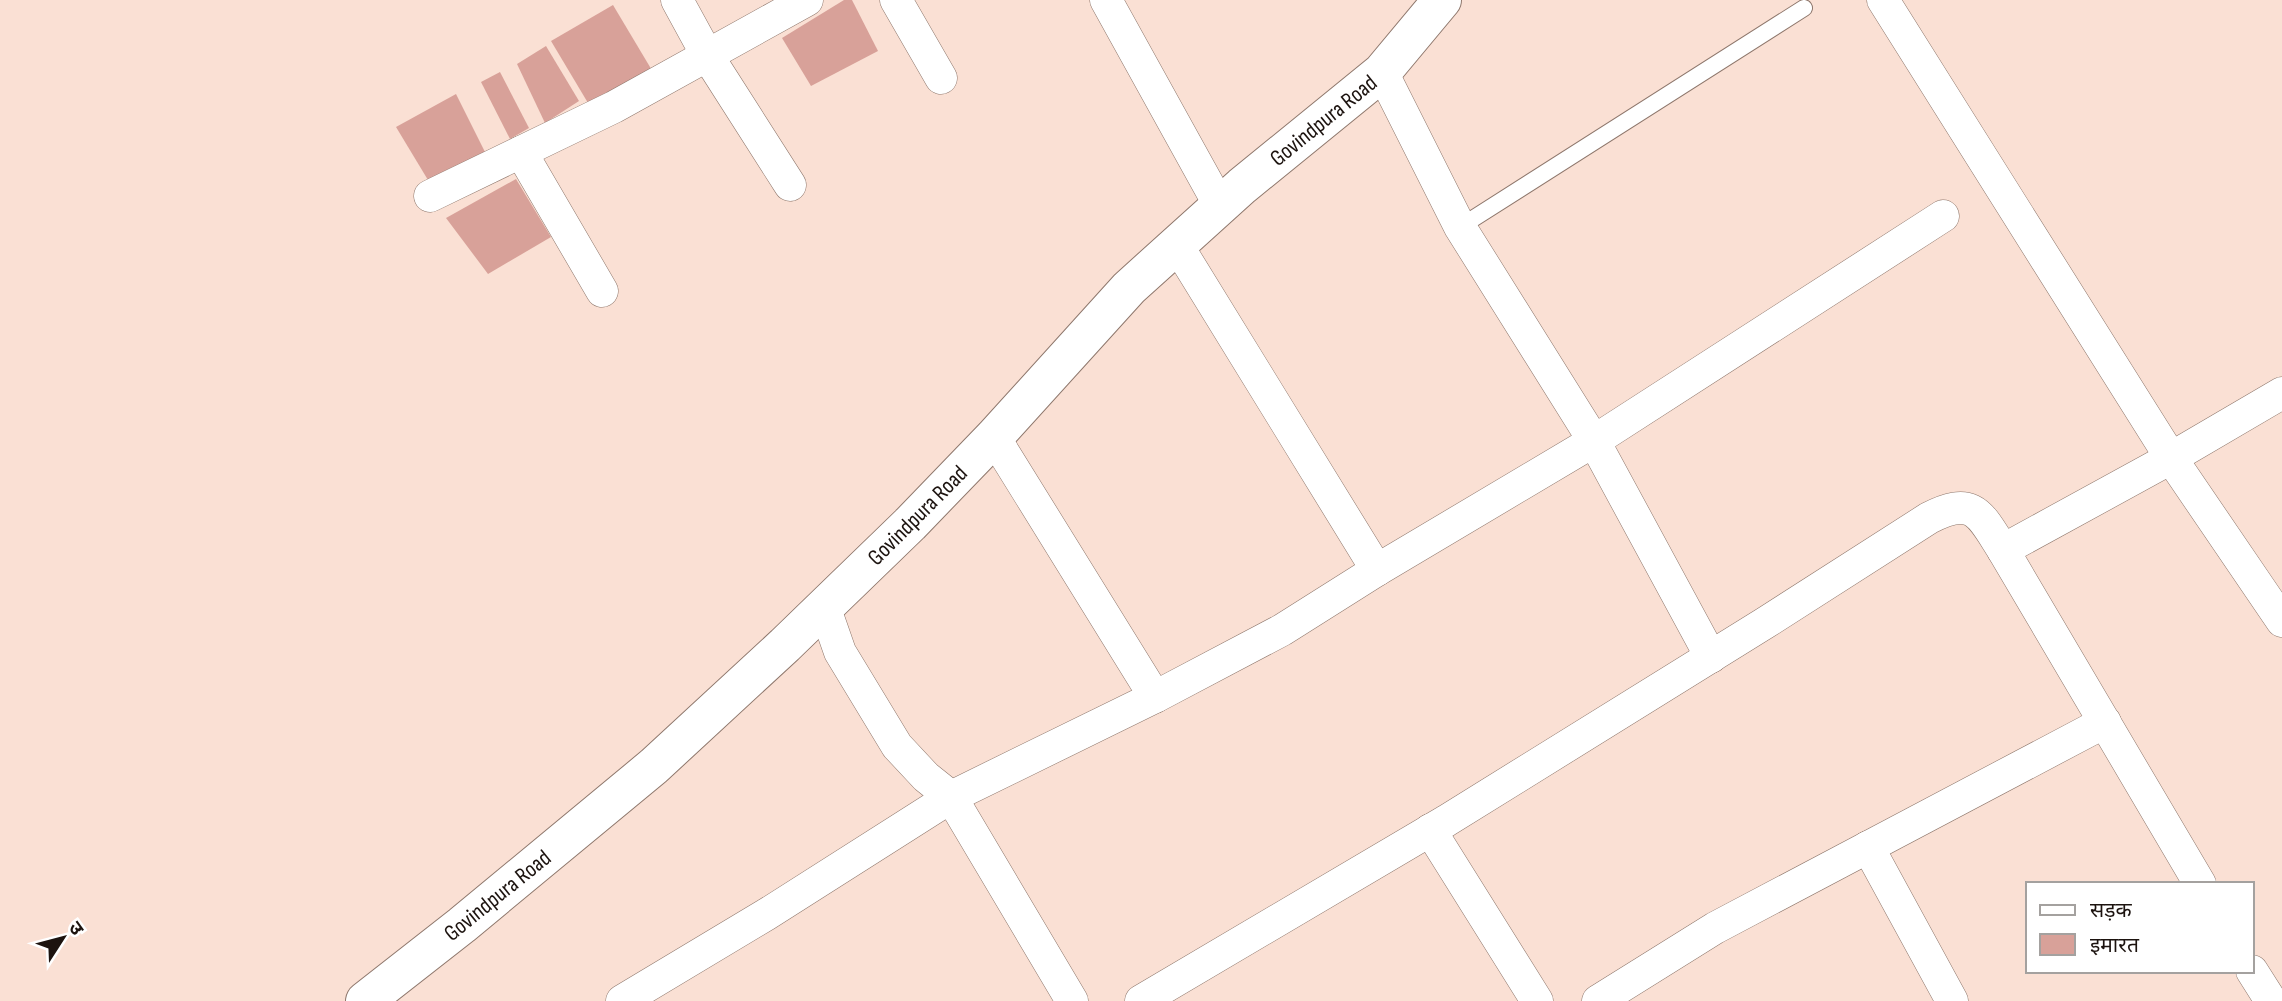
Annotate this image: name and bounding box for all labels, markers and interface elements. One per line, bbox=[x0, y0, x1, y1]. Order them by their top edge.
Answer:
street label: Govindpura Road bbox=[1264, 69, 1383, 172]
street label: Govindpura Road bbox=[862, 460, 973, 571]
street label: Govindpura Road bbox=[438, 844, 557, 947]
legend bbox=[2026, 882, 2254, 973]
text: सड़क bbox=[2090, 898, 2132, 923]
north arrow bbox=[28, 903, 98, 973]
text: उ bbox=[63, 918, 89, 941]
text: इमारत bbox=[2090, 933, 2140, 958]

